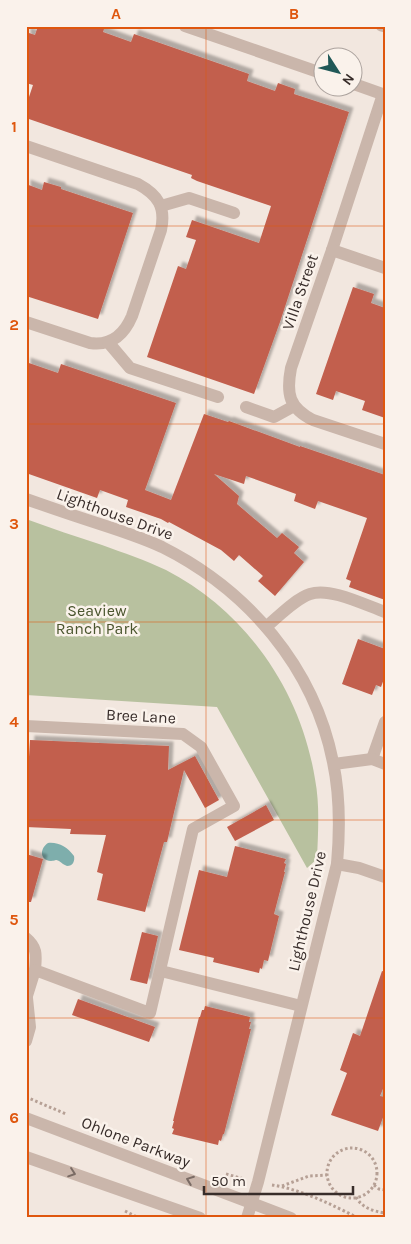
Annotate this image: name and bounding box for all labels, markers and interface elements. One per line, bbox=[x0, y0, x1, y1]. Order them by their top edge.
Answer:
text: A bbox=[111, 4, 121, 23]
text: B bbox=[289, 4, 299, 23]
north arrow bbox=[314, 48, 364, 98]
text: N bbox=[338, 70, 358, 88]
text: 1 bbox=[11, 117, 17, 136]
street label: Villa Street bbox=[278, 251, 322, 333]
text: 2 bbox=[9, 315, 19, 334]
street label: Lighthouse Drive bbox=[54, 484, 176, 544]
text: 3 bbox=[9, 514, 19, 533]
park label: Seaview Ranch Park bbox=[56, 601, 138, 638]
street label: Bree Lane bbox=[105, 705, 177, 727]
text: 4 bbox=[9, 712, 19, 731]
street label: Lighthouse Drive bbox=[284, 849, 330, 973]
text: 5 bbox=[9, 910, 19, 929]
text: 6 bbox=[9, 1108, 19, 1127]
street label: Ohlone Parkway bbox=[79, 1112, 194, 1172]
scale bar bbox=[204, 1164, 352, 1196]
one-way arrow bbox=[68, 1167, 76, 1177]
text: 50 m bbox=[211, 1172, 246, 1190]
one-way arrow bbox=[186, 1176, 194, 1186]

